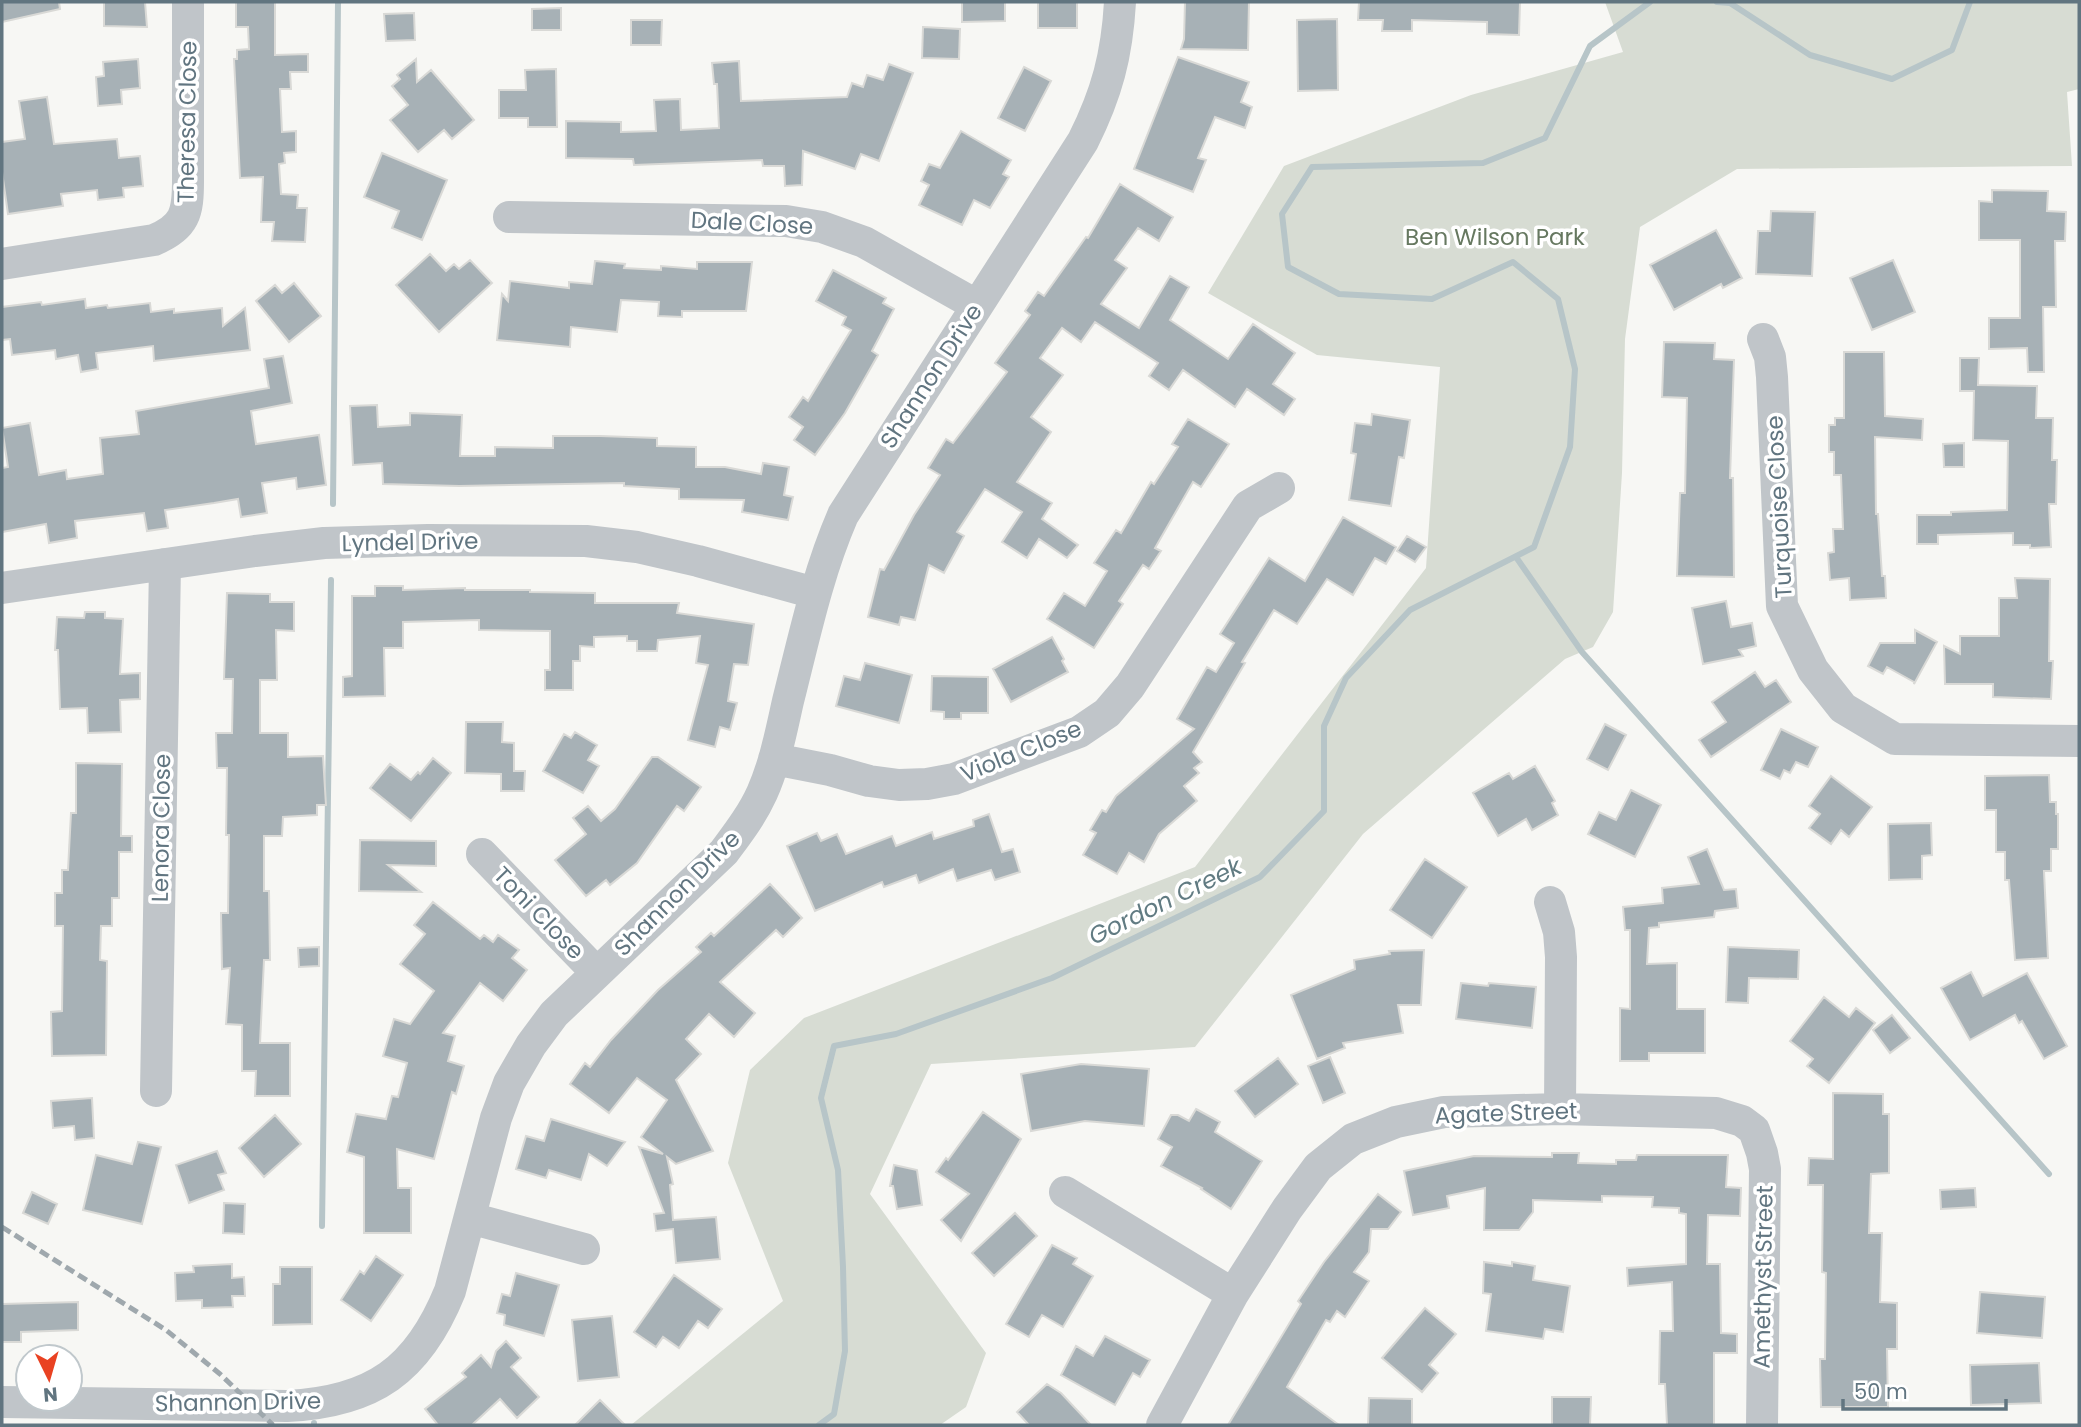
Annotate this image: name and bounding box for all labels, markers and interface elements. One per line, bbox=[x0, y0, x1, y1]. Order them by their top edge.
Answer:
street label: Theresa Close bbox=[170, 41, 204, 203]
street label: Dale Close bbox=[690, 204, 814, 242]
park label: Ben Wilson Park bbox=[1405, 221, 1585, 253]
street label: Shannon Drive bbox=[872, 297, 990, 455]
street label: Turquoise Close bbox=[1758, 415, 1800, 599]
street label: Lyndel Drive bbox=[341, 525, 479, 559]
street label: Viola Close bbox=[956, 712, 1086, 790]
street label: Lenora Close bbox=[144, 754, 178, 902]
street label: Shannon Drive bbox=[607, 823, 747, 963]
water label: Gordon Creek bbox=[1083, 849, 1249, 952]
street label: Toni Close bbox=[486, 859, 592, 967]
street label: Agate Street bbox=[1434, 1095, 1578, 1131]
street label: Amethyst Street bbox=[1745, 1185, 1781, 1369]
north arrow bbox=[14, 1343, 84, 1413]
scale bar bbox=[1843, 1368, 2006, 1412]
text: 50 m bbox=[1854, 1377, 1908, 1406]
text: N bbox=[42, 1380, 59, 1409]
street label: Shannon Drive bbox=[155, 1385, 321, 1419]

